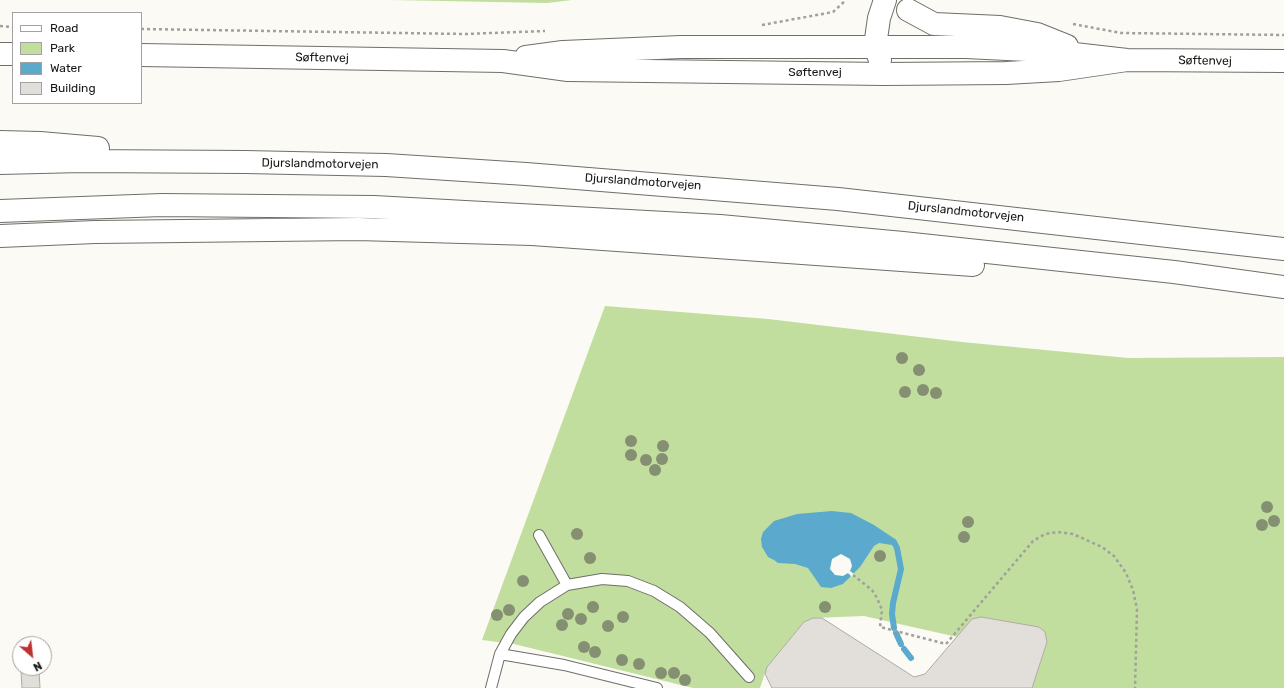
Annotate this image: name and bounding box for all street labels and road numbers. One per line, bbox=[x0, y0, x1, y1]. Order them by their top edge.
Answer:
street label: Søftenvej bbox=[295, 50, 349, 66]
street label: Søftenvej bbox=[1178, 53, 1232, 69]
street label: Søftenvej bbox=[788, 66, 842, 80]
street label: Djurslandmotorvejen bbox=[261, 156, 379, 172]
street label: Djurslandmotorvejen bbox=[584, 171, 702, 193]
street label: Djurslandmotorvejen bbox=[907, 199, 1025, 225]

